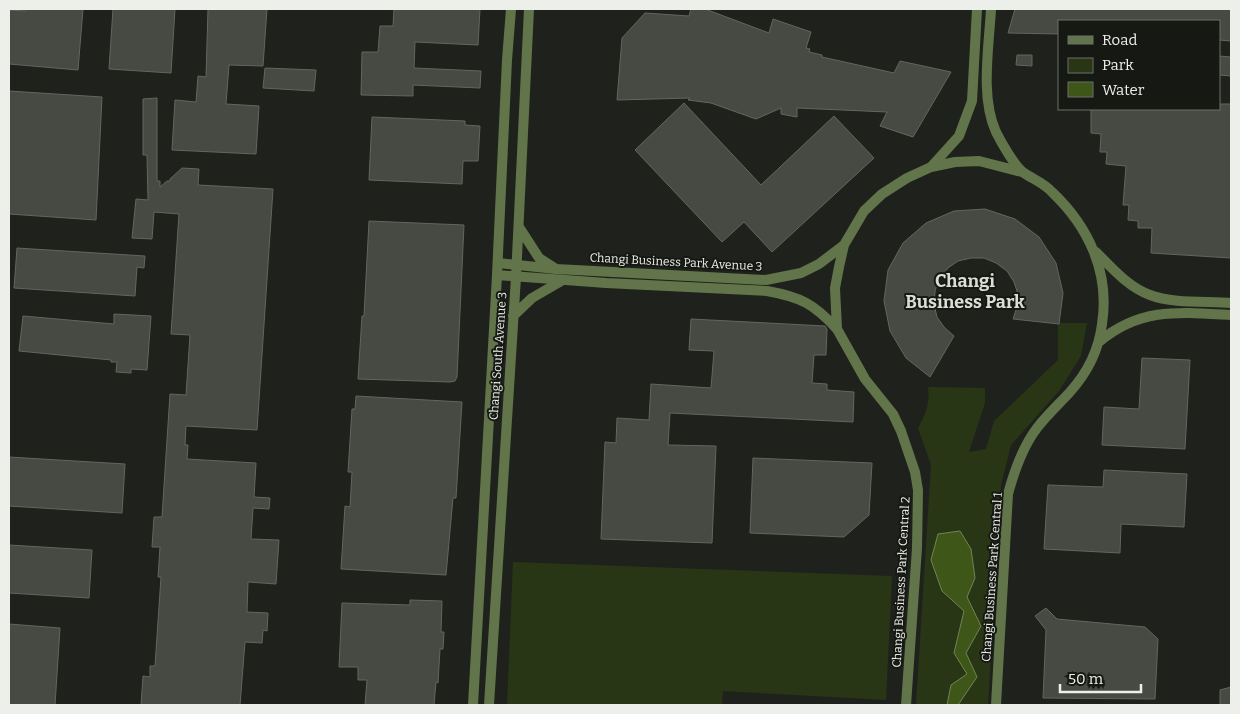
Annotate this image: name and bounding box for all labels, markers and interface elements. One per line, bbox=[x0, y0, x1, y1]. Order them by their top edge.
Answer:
legend bbox=[1058, 20, 1220, 110]
text: Road bbox=[1102, 31, 1137, 49]
text: Park bbox=[1102, 56, 1134, 74]
text: Water bbox=[1102, 81, 1145, 99]
street label: Changi Business Park Avenue 3 bbox=[589, 250, 763, 274]
district label: Changi Business Park bbox=[905, 270, 1025, 313]
street label: Changi South Avenue 3 bbox=[487, 291, 509, 421]
street label: Changi Business Park Central 1 bbox=[979, 492, 1005, 662]
street label: Changi Business Park Central 2 bbox=[890, 496, 912, 668]
scale bar bbox=[1060, 662, 1141, 694]
text: 50 m bbox=[1068, 670, 1104, 688]

